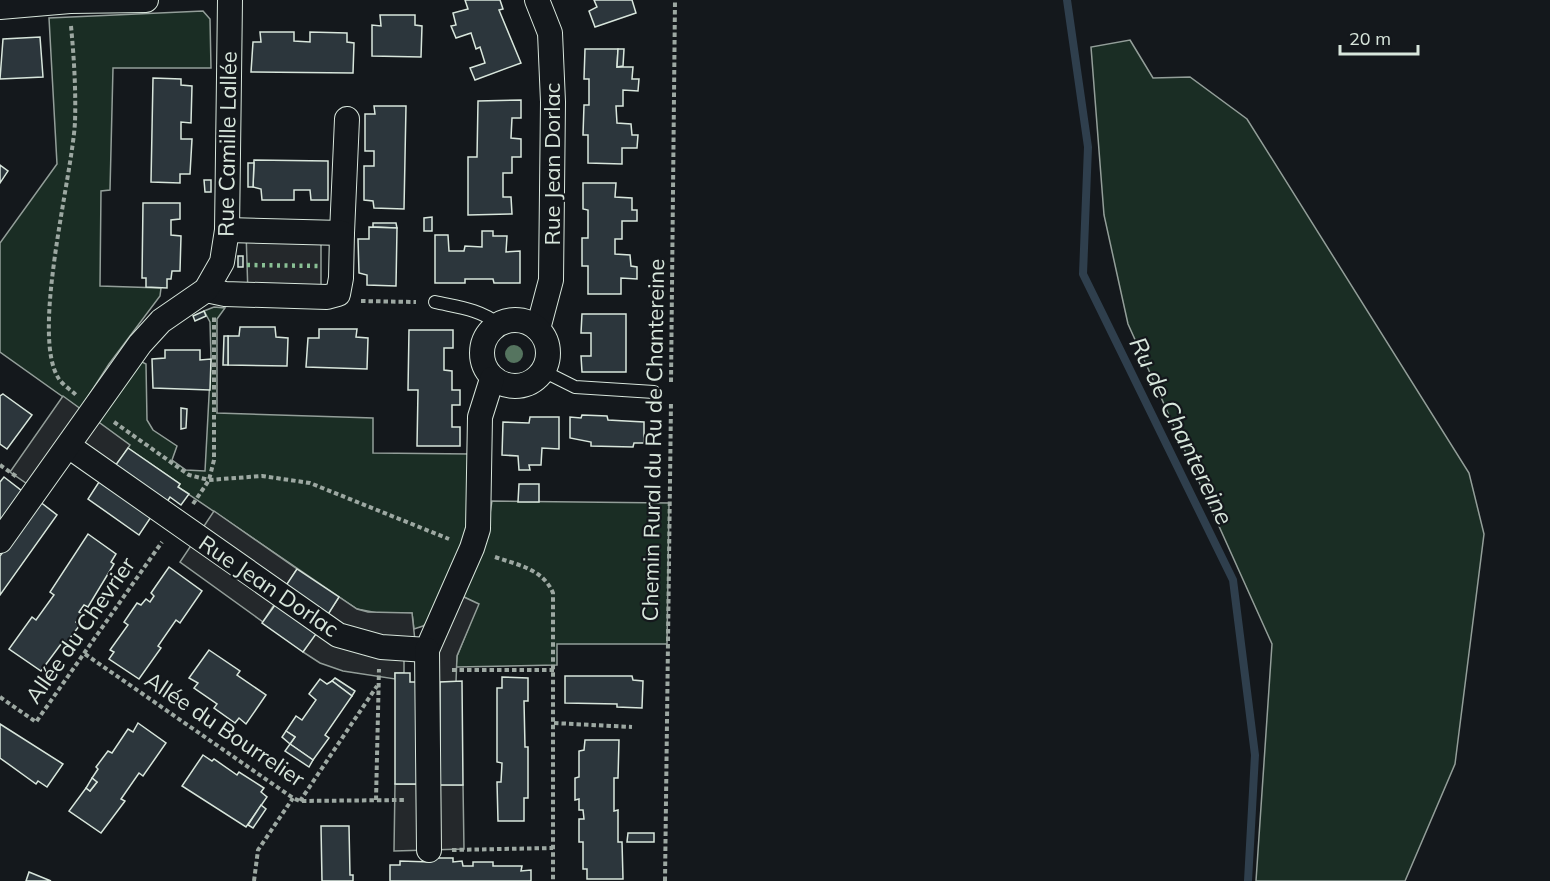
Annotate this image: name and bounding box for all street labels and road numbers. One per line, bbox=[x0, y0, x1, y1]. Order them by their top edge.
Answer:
street label: Rue Camille Lallée bbox=[211, 51, 243, 237]
street label: Rue Jean Dorlac bbox=[538, 82, 566, 245]
street label: Chemin Rural du Ru de Chantereine bbox=[636, 258, 670, 622]
street label: Rue Jean Dorlac bbox=[194, 529, 344, 643]
street label: Allée du Chevrier bbox=[19, 551, 141, 709]
street label: Allée du Bourrelier bbox=[140, 665, 310, 793]

